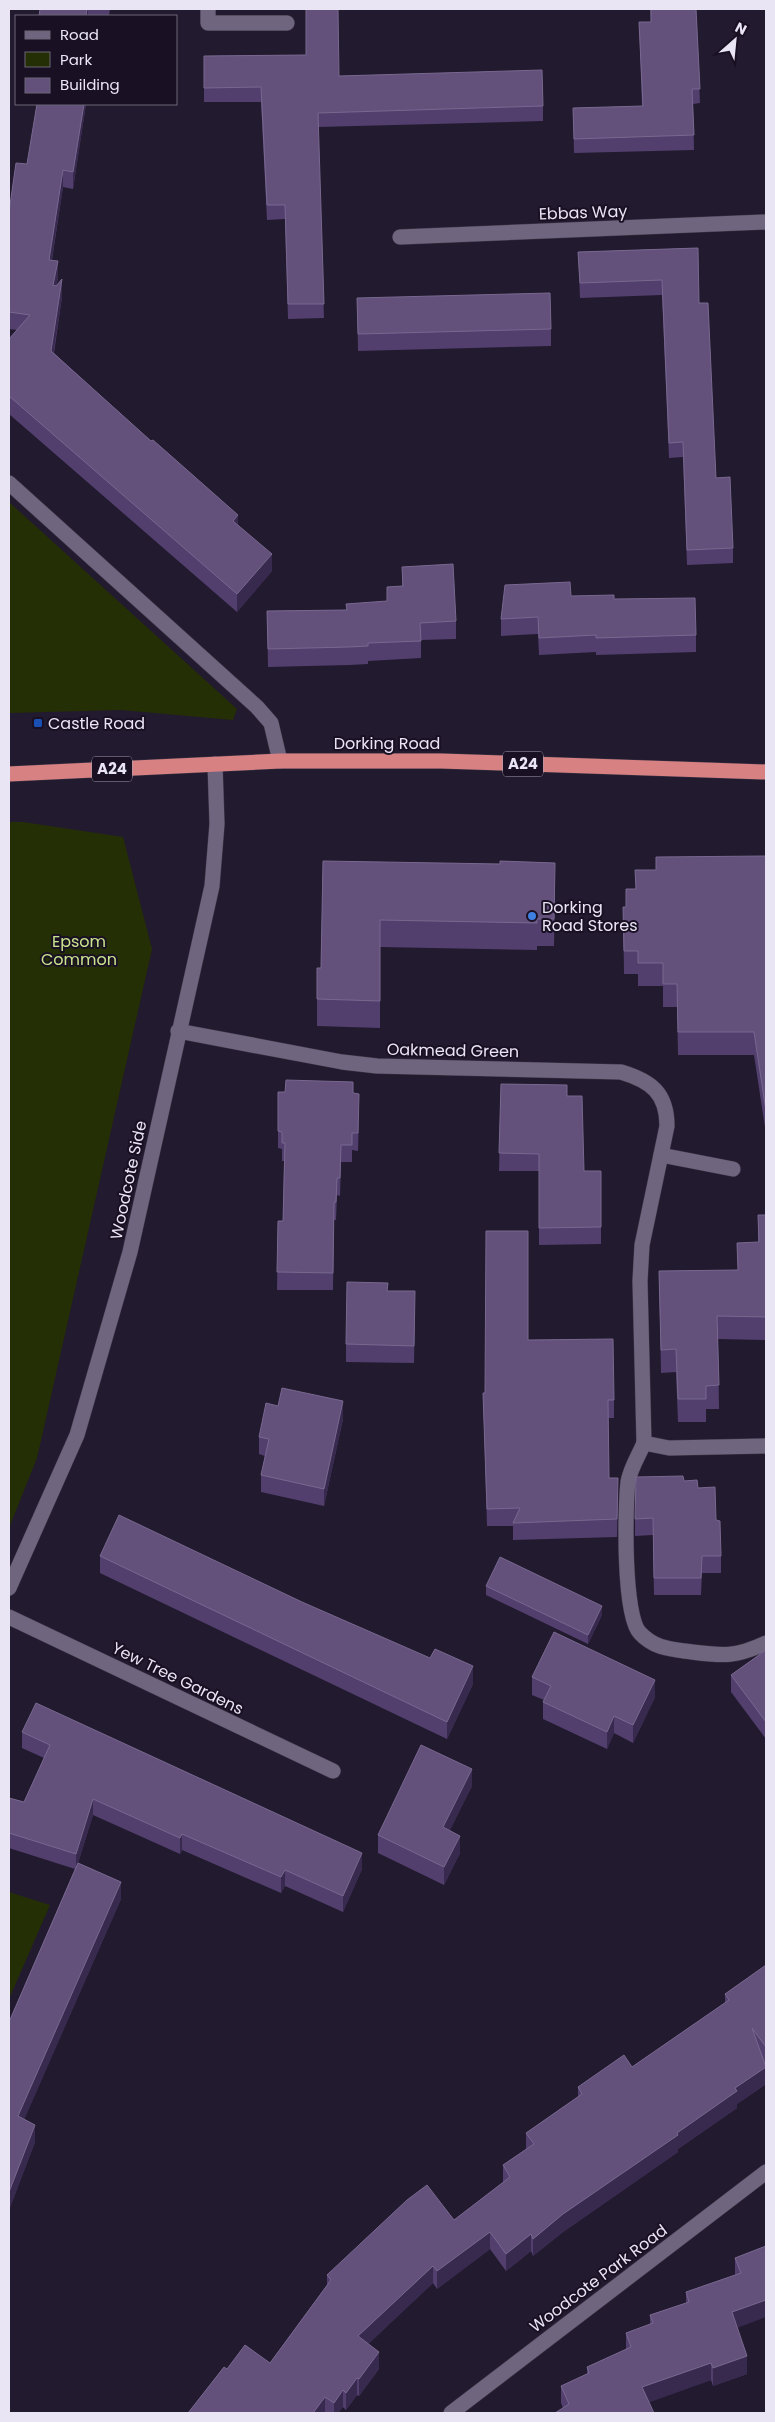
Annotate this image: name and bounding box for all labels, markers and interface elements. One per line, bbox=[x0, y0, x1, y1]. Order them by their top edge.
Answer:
legend bbox=[15, 15, 178, 105]
north arrow bbox=[710, 15, 760, 65]
text: N bbox=[732, 17, 750, 40]
text: Road bbox=[60, 24, 99, 45]
text: Park bbox=[60, 49, 92, 70]
text: Building bbox=[60, 74, 120, 95]
street label: Ebbas Way bbox=[538, 199, 628, 226]
place label: Castle Road bbox=[48, 712, 145, 735]
marker: Castle Road bbox=[32, 717, 44, 729]
street label: Dorking Road bbox=[334, 732, 440, 755]
road number: A24 bbox=[503, 752, 543, 776]
road number: A24 bbox=[92, 756, 132, 782]
place label: Dorking Road Stores bbox=[542, 896, 638, 937]
marker: Dorking Road Stores bbox=[526, 910, 538, 922]
park label: Epsom Common bbox=[41, 930, 117, 971]
street label: Oakmead Green bbox=[387, 1038, 519, 1063]
street label: Woodcote Side bbox=[105, 1118, 152, 1242]
street label: Yew Tree Gardens bbox=[108, 1637, 248, 1720]
street label: Woodcote Park Road bbox=[525, 2219, 672, 2338]

